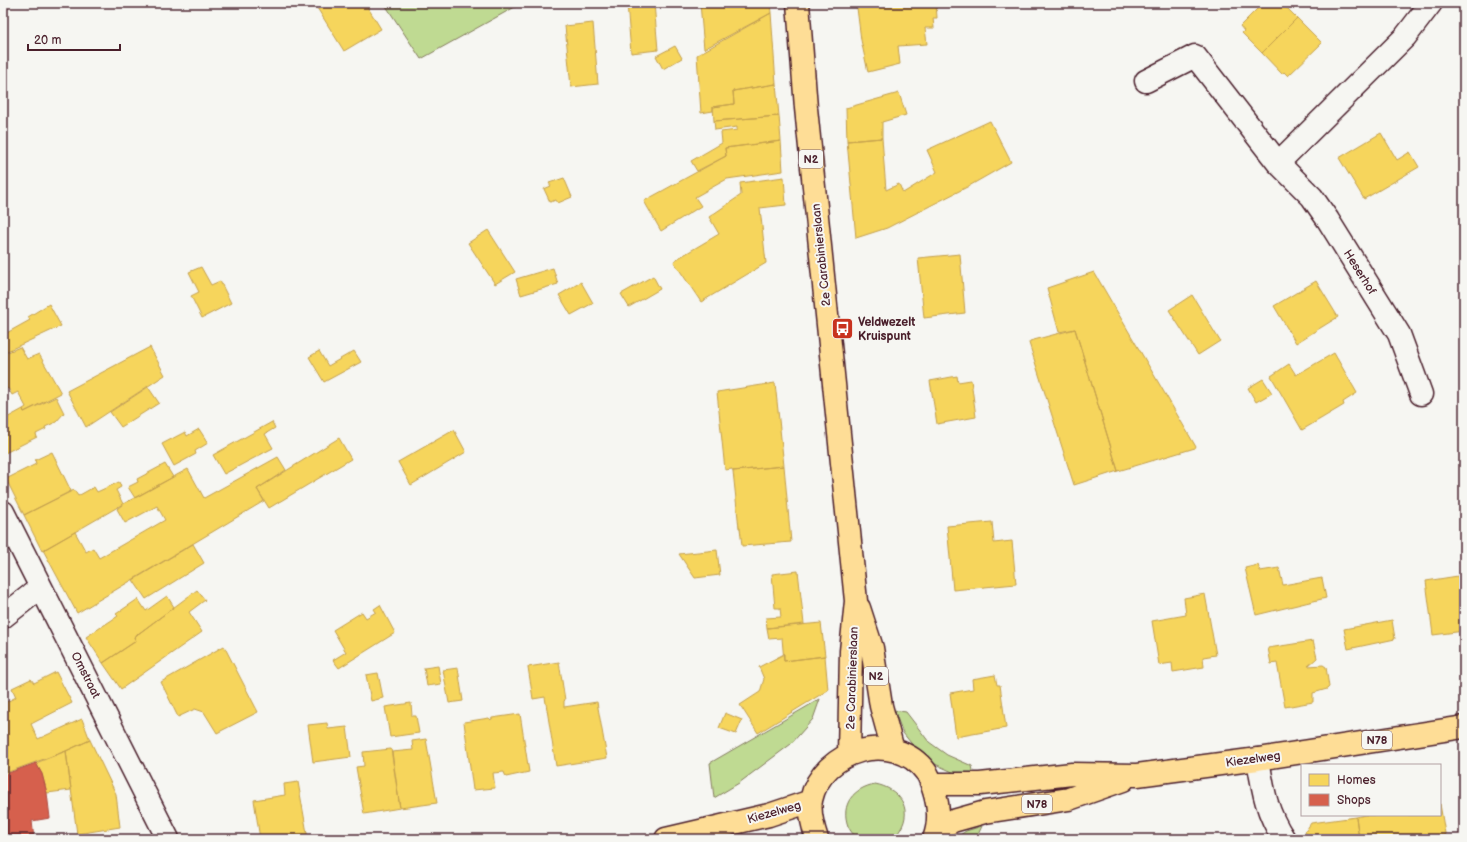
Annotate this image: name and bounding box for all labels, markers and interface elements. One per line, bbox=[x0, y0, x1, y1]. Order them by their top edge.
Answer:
scale bar bbox=[28, 26, 120, 52]
text: 20 m bbox=[34, 33, 61, 48]
road number: N2 bbox=[799, 150, 823, 168]
street label: 2e Carabinierslaan bbox=[809, 203, 834, 307]
street label: Heserhof bbox=[1340, 247, 1379, 298]
place label: Veldwezelt Kruispunt bbox=[858, 315, 915, 344]
bus stop icon: Veldwezelt Kruispunt bbox=[829, 316, 855, 342]
street label: 2e Carabinierslaan bbox=[843, 626, 862, 730]
street label: Omstraat bbox=[68, 650, 104, 701]
road number: N2 bbox=[864, 667, 888, 685]
road number: N78 bbox=[1362, 731, 1392, 749]
street label: Kiezelweg bbox=[1225, 748, 1281, 771]
legend bbox=[1301, 764, 1441, 816]
text: Homes bbox=[1337, 773, 1376, 788]
text: Shops bbox=[1337, 793, 1371, 808]
road number: N78 bbox=[1022, 795, 1052, 813]
street label: Kiezelweg bbox=[746, 798, 803, 827]

